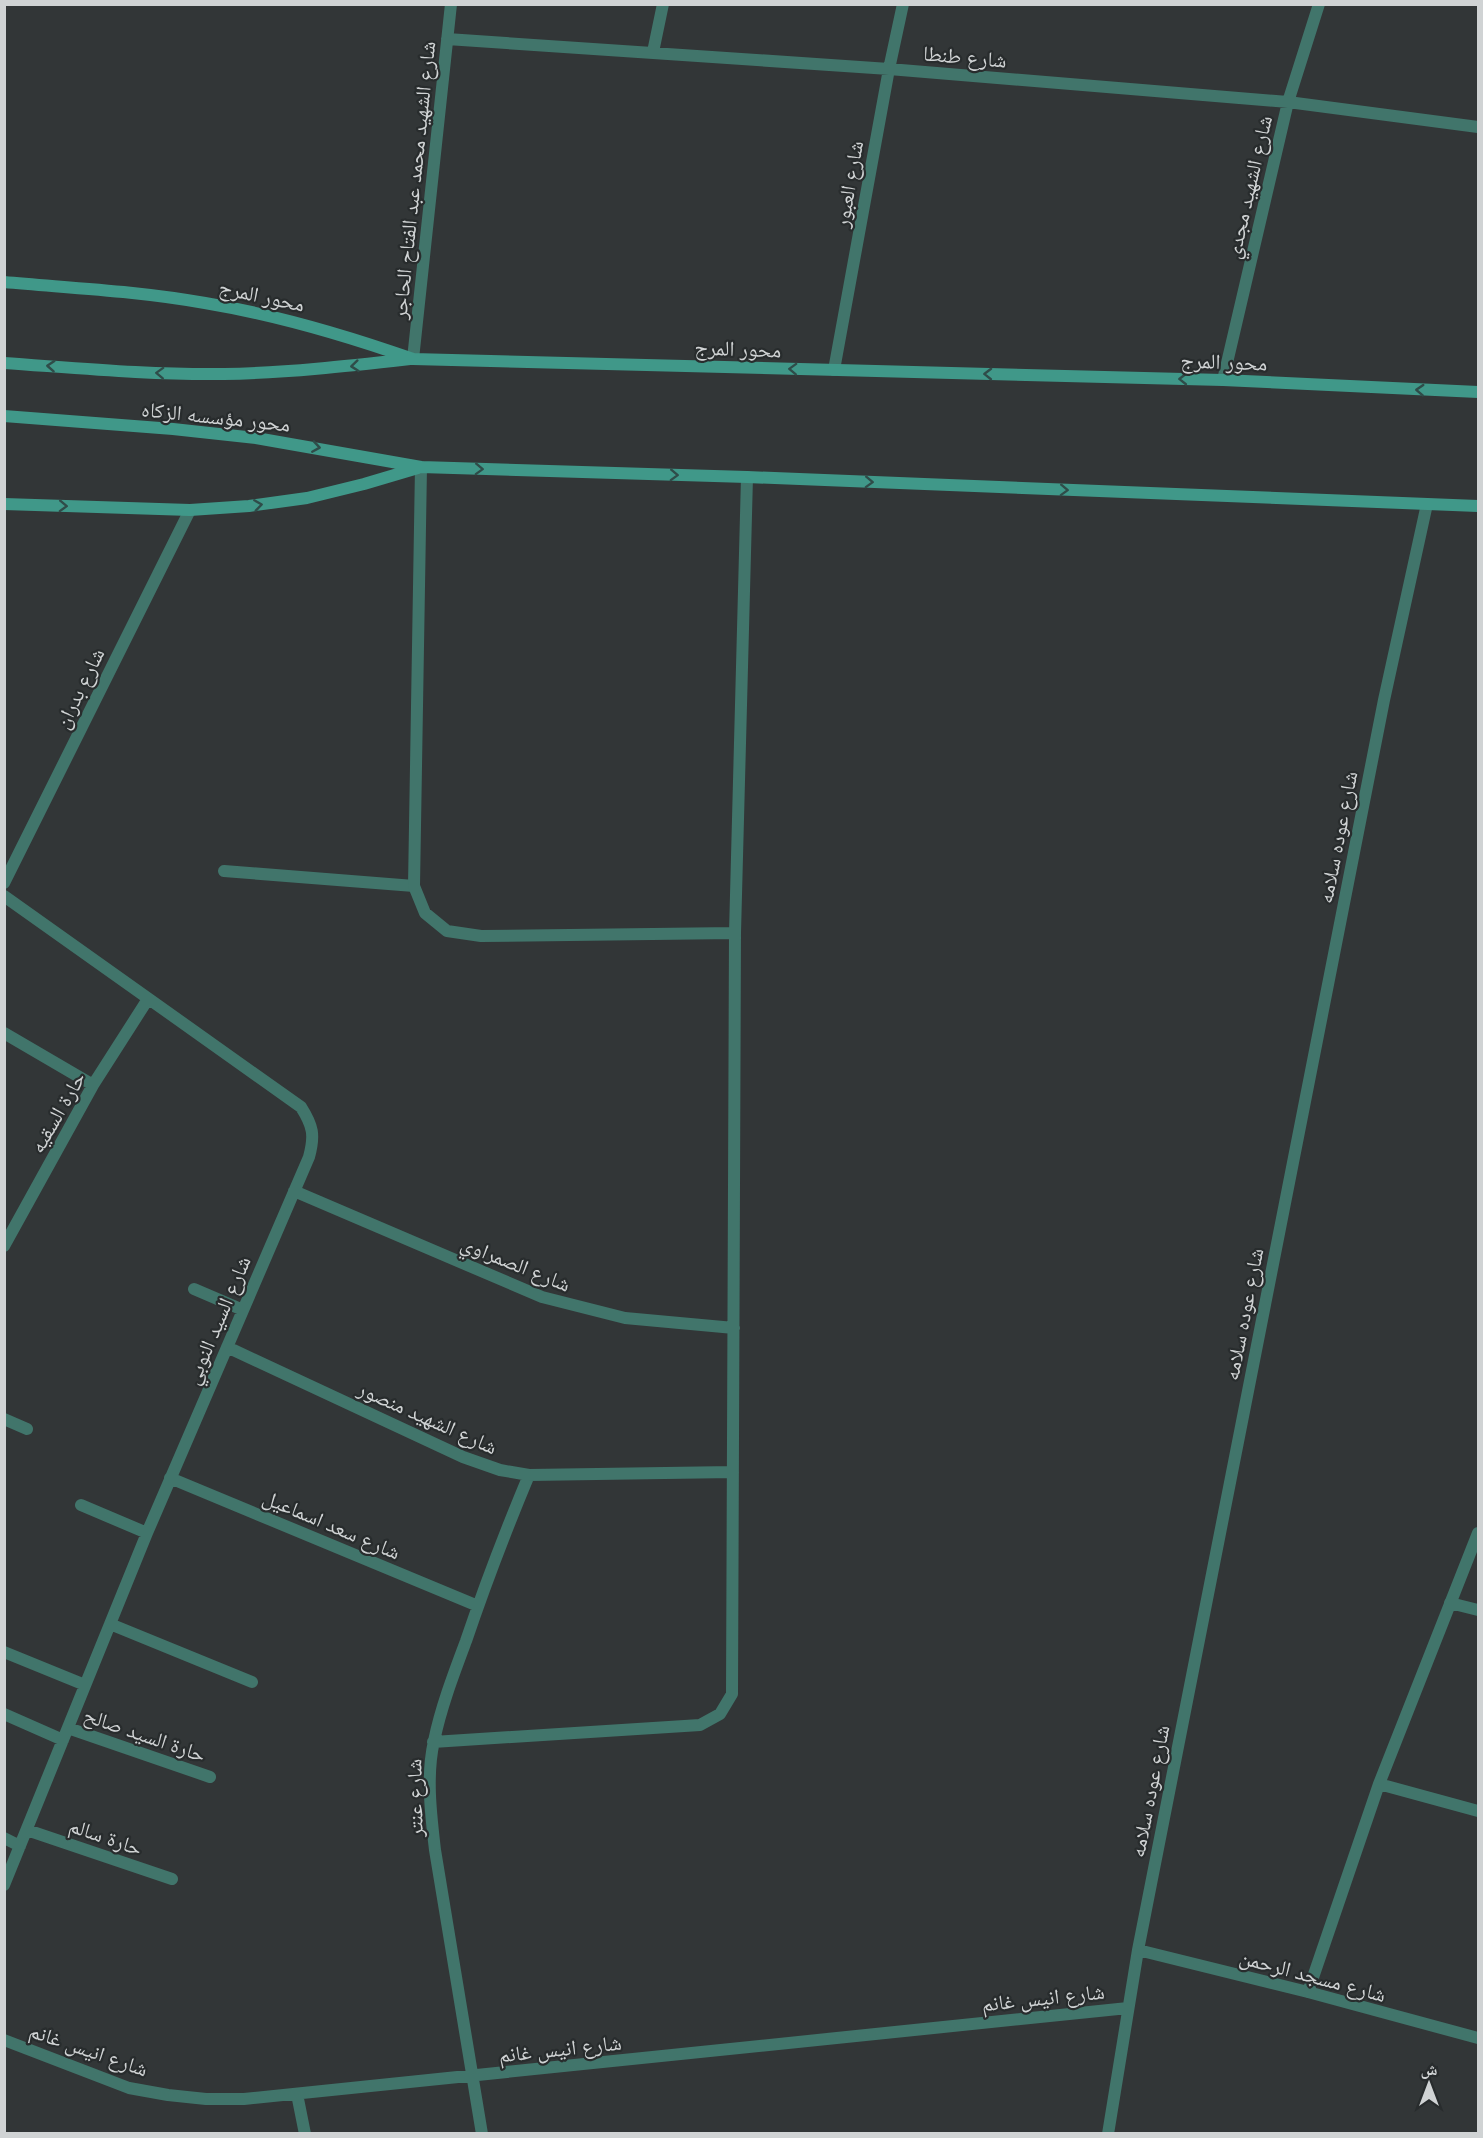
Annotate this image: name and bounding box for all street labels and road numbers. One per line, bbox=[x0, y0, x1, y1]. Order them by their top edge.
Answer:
street label: شارع طنطا bbox=[922, 38, 1008, 74]
street label: شارع الشهيد محمد عبد الفتاح الحاجر bbox=[384, 40, 442, 321]
street label: شارع الشهيد مجدي bbox=[1218, 113, 1281, 262]
street label: شارع العبور bbox=[826, 138, 869, 231]
street label: محور المرج bbox=[217, 272, 307, 318]
street label: محور المرج bbox=[694, 332, 782, 364]
street label: محور المرج bbox=[1180, 345, 1268, 377]
street label: محور مؤسسه الزكاه bbox=[140, 394, 292, 438]
street label: شارع بدران bbox=[47, 643, 111, 733]
street label: شارع عوده سلامه bbox=[1310, 768, 1364, 906]
street label: حارة السقيه bbox=[23, 1066, 91, 1158]
street label: شارع الصمراوي bbox=[456, 1228, 575, 1301]
street label: شارع عوده سلامه bbox=[1216, 1245, 1270, 1383]
street label: شارع السيد النوبي bbox=[177, 1251, 260, 1390]
street label: شارع الشهيد منصور bbox=[353, 1373, 502, 1460]
street label: شارع سعد اسماعيل bbox=[259, 1482, 405, 1566]
street label: حارة السيد صالح bbox=[80, 1700, 210, 1768]
street label: شارع عوده سلامه bbox=[1122, 1722, 1176, 1860]
street label: شارع عنتر bbox=[399, 1759, 429, 1838]
street label: حارة سالم bbox=[65, 1810, 146, 1862]
street label: شارع مسجد الرحمن bbox=[1237, 1942, 1389, 2008]
street label: شارع انيس غانم bbox=[980, 1977, 1106, 2018]
street label: شارع انيس غانم bbox=[26, 2016, 152, 2083]
street label: شارع انيس غانم bbox=[497, 2028, 623, 2069]

